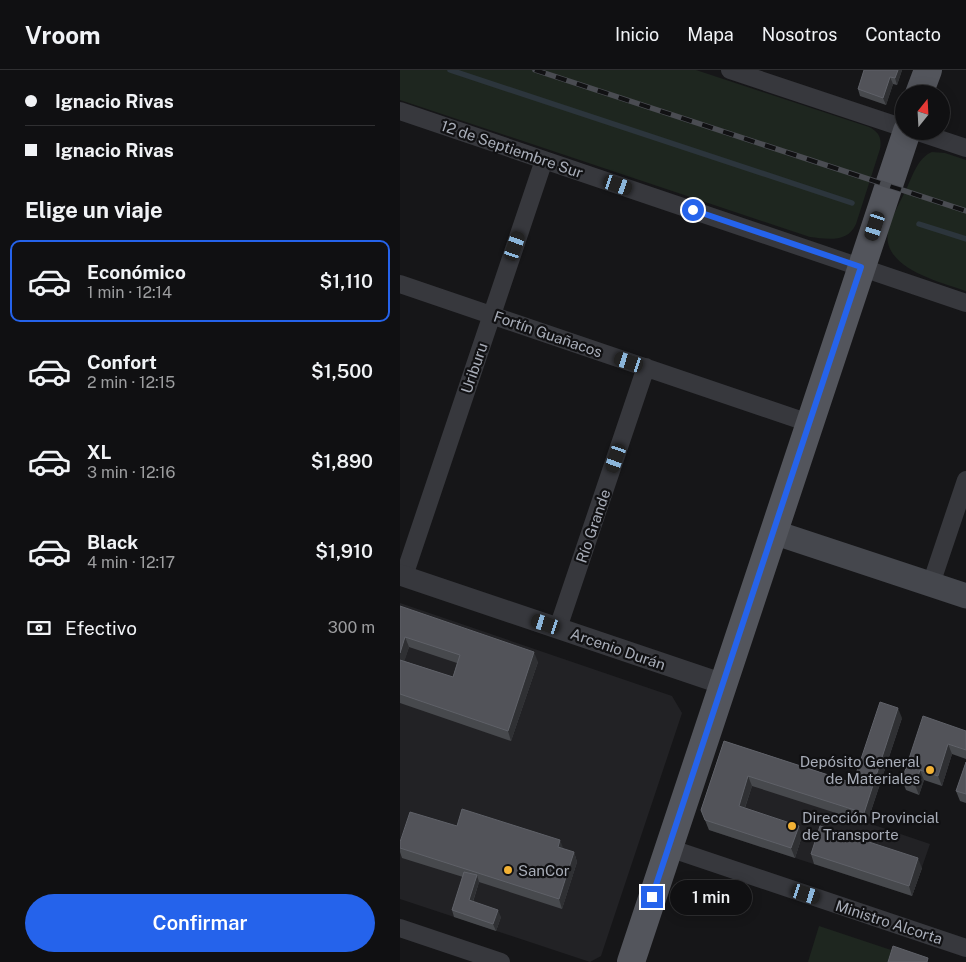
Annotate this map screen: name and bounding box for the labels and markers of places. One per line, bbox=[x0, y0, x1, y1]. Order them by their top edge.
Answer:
place label: Depósito General de Materiales bbox=[800, 753, 920, 787]
marker: Depósito General de Materiales bbox=[924, 764, 936, 776]
place label: Dirección Provincial de Transporte bbox=[802, 809, 939, 843]
marker: Dirección Provincial de Transporte bbox=[786, 820, 798, 832]
place label: SanCor bbox=[518, 862, 570, 879]
marker: SanCor bbox=[502, 864, 514, 876]

